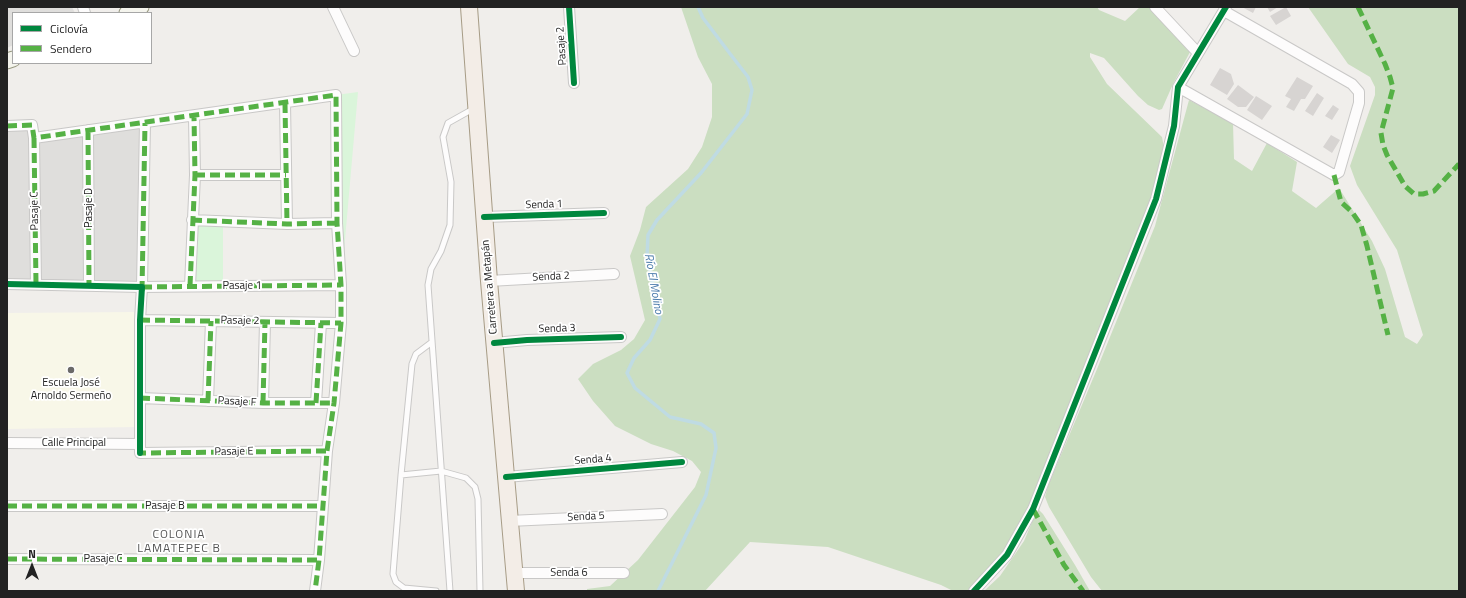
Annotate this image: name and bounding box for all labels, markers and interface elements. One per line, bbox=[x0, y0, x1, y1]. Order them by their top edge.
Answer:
legend bbox=[12, 12, 152, 64]
text: Ciclovía bbox=[50, 19, 88, 38]
street label: Pasaje 2 bbox=[554, 26, 570, 66]
text: Sendero bbox=[50, 39, 92, 58]
street label: Pasaje D bbox=[82, 188, 96, 228]
street label: Pasaje C bbox=[28, 191, 42, 231]
street label: Senda 1 bbox=[525, 198, 563, 212]
street label: Carretera a Metapán bbox=[479, 239, 501, 335]
water label: Río El Molino bbox=[641, 253, 665, 315]
street label: Senda 2 bbox=[532, 269, 570, 285]
street label: Pasaje 1 bbox=[222, 279, 262, 293]
street label: Pasaje 2 bbox=[220, 314, 260, 328]
street label: Senda 3 bbox=[538, 322, 576, 336]
marker: Escuela José Arnoldo Sermeño bbox=[66, 365, 76, 375]
place label: Escuela José Arnoldo Sermeño bbox=[31, 376, 111, 402]
street label: Pasaje F bbox=[217, 394, 257, 410]
street label: Calle Principal bbox=[42, 436, 106, 450]
street label: Pasaje E bbox=[214, 445, 254, 459]
street label: Senda 4 bbox=[574, 452, 612, 468]
street label: Pasaje B bbox=[145, 499, 185, 513]
street label: Senda 5 bbox=[567, 509, 605, 525]
district label: COLONIA LAMATEPEC B bbox=[137, 528, 221, 556]
north arrow bbox=[12, 546, 52, 586]
text: N bbox=[28, 546, 36, 562]
street label: Pasaje C bbox=[84, 552, 122, 566]
street label: Senda 6 bbox=[550, 566, 588, 580]

